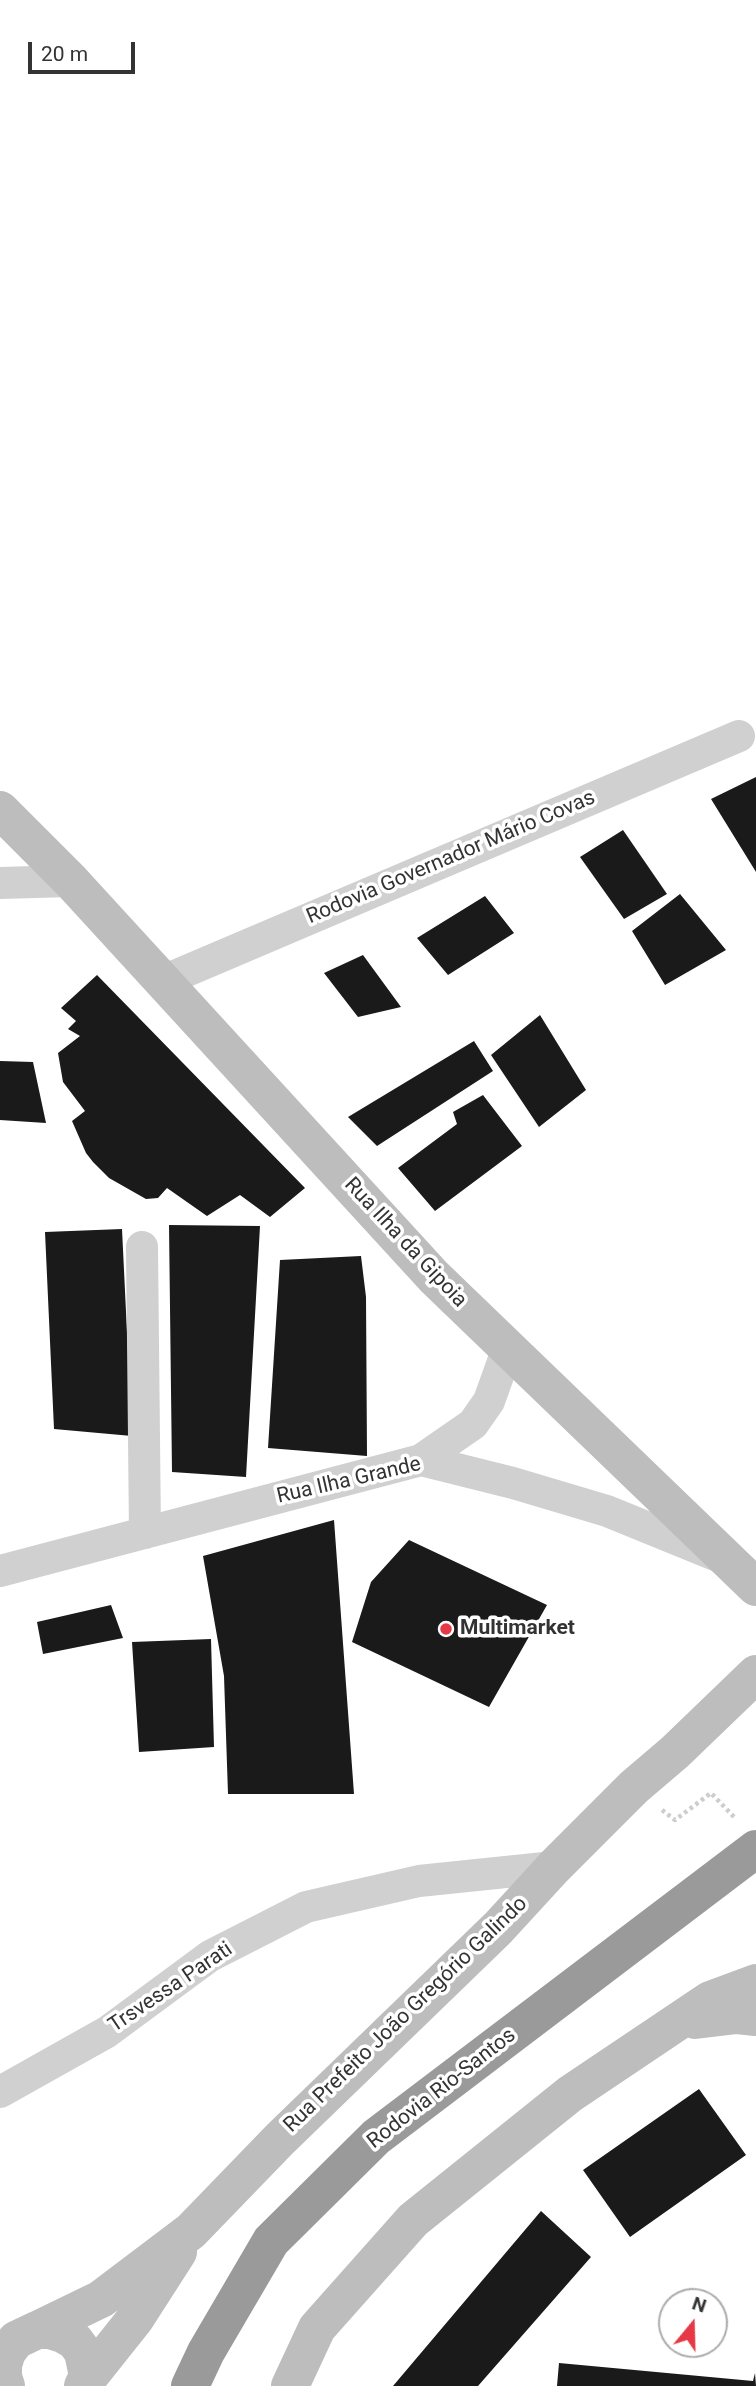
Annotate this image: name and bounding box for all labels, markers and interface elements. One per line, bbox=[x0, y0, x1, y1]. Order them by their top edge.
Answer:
scale bar bbox=[32, 28, 138, 72]
text: 20 m bbox=[41, 42, 88, 66]
street label: Rodovia Governador Mário Covas bbox=[303, 786, 599, 930]
street label: Rua Ilha da Gipoia bbox=[338, 1173, 472, 1313]
street label: Rua Ilha Grande bbox=[274, 1452, 424, 1510]
place label: Multimarket bbox=[460, 1616, 575, 1642]
marker: Multimarket bbox=[438, 1621, 454, 1637]
street label: Rua Prefeito João Gregório Galindo bbox=[279, 1892, 533, 2138]
street label: Trsvessa Parati bbox=[104, 1937, 238, 2039]
street label: Rodovia Rio-Santos bbox=[363, 2023, 521, 2155]
north arrow bbox=[658, 2288, 728, 2358]
text: N bbox=[689, 2292, 709, 2318]

